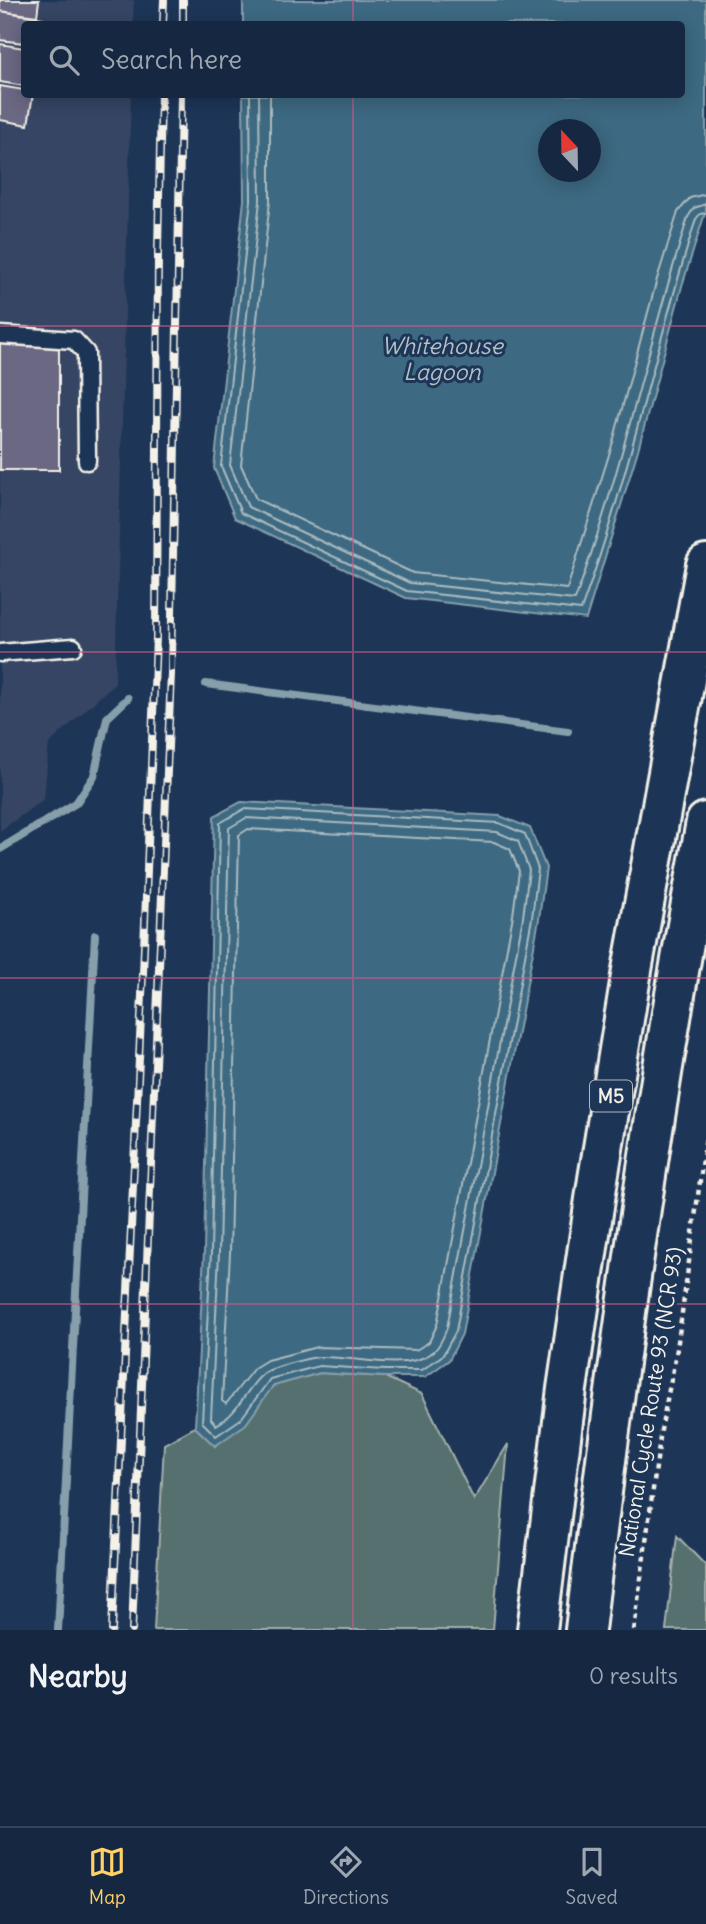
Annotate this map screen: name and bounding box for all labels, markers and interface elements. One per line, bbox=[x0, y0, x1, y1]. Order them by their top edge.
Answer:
search box bbox=[21, 21, 685, 98]
icon: search bbox=[45, 41, 83, 79]
text: Search here bbox=[101, 43, 242, 76]
north arrow bbox=[538, 119, 601, 182]
water label: Whitehouse Lagoon bbox=[381, 331, 504, 386]
road number: M5 bbox=[590, 1080, 632, 1112]
street label: National Cycle Route 93 (NCR 93) bbox=[613, 1245, 688, 1559]
text: Nearby bbox=[28, 1657, 128, 1695]
text: 0 results bbox=[589, 1661, 678, 1690]
tab: Map bbox=[88, 1843, 126, 1909]
tab: Directions bbox=[303, 1843, 389, 1909]
tab: Saved bbox=[566, 1843, 618, 1909]

